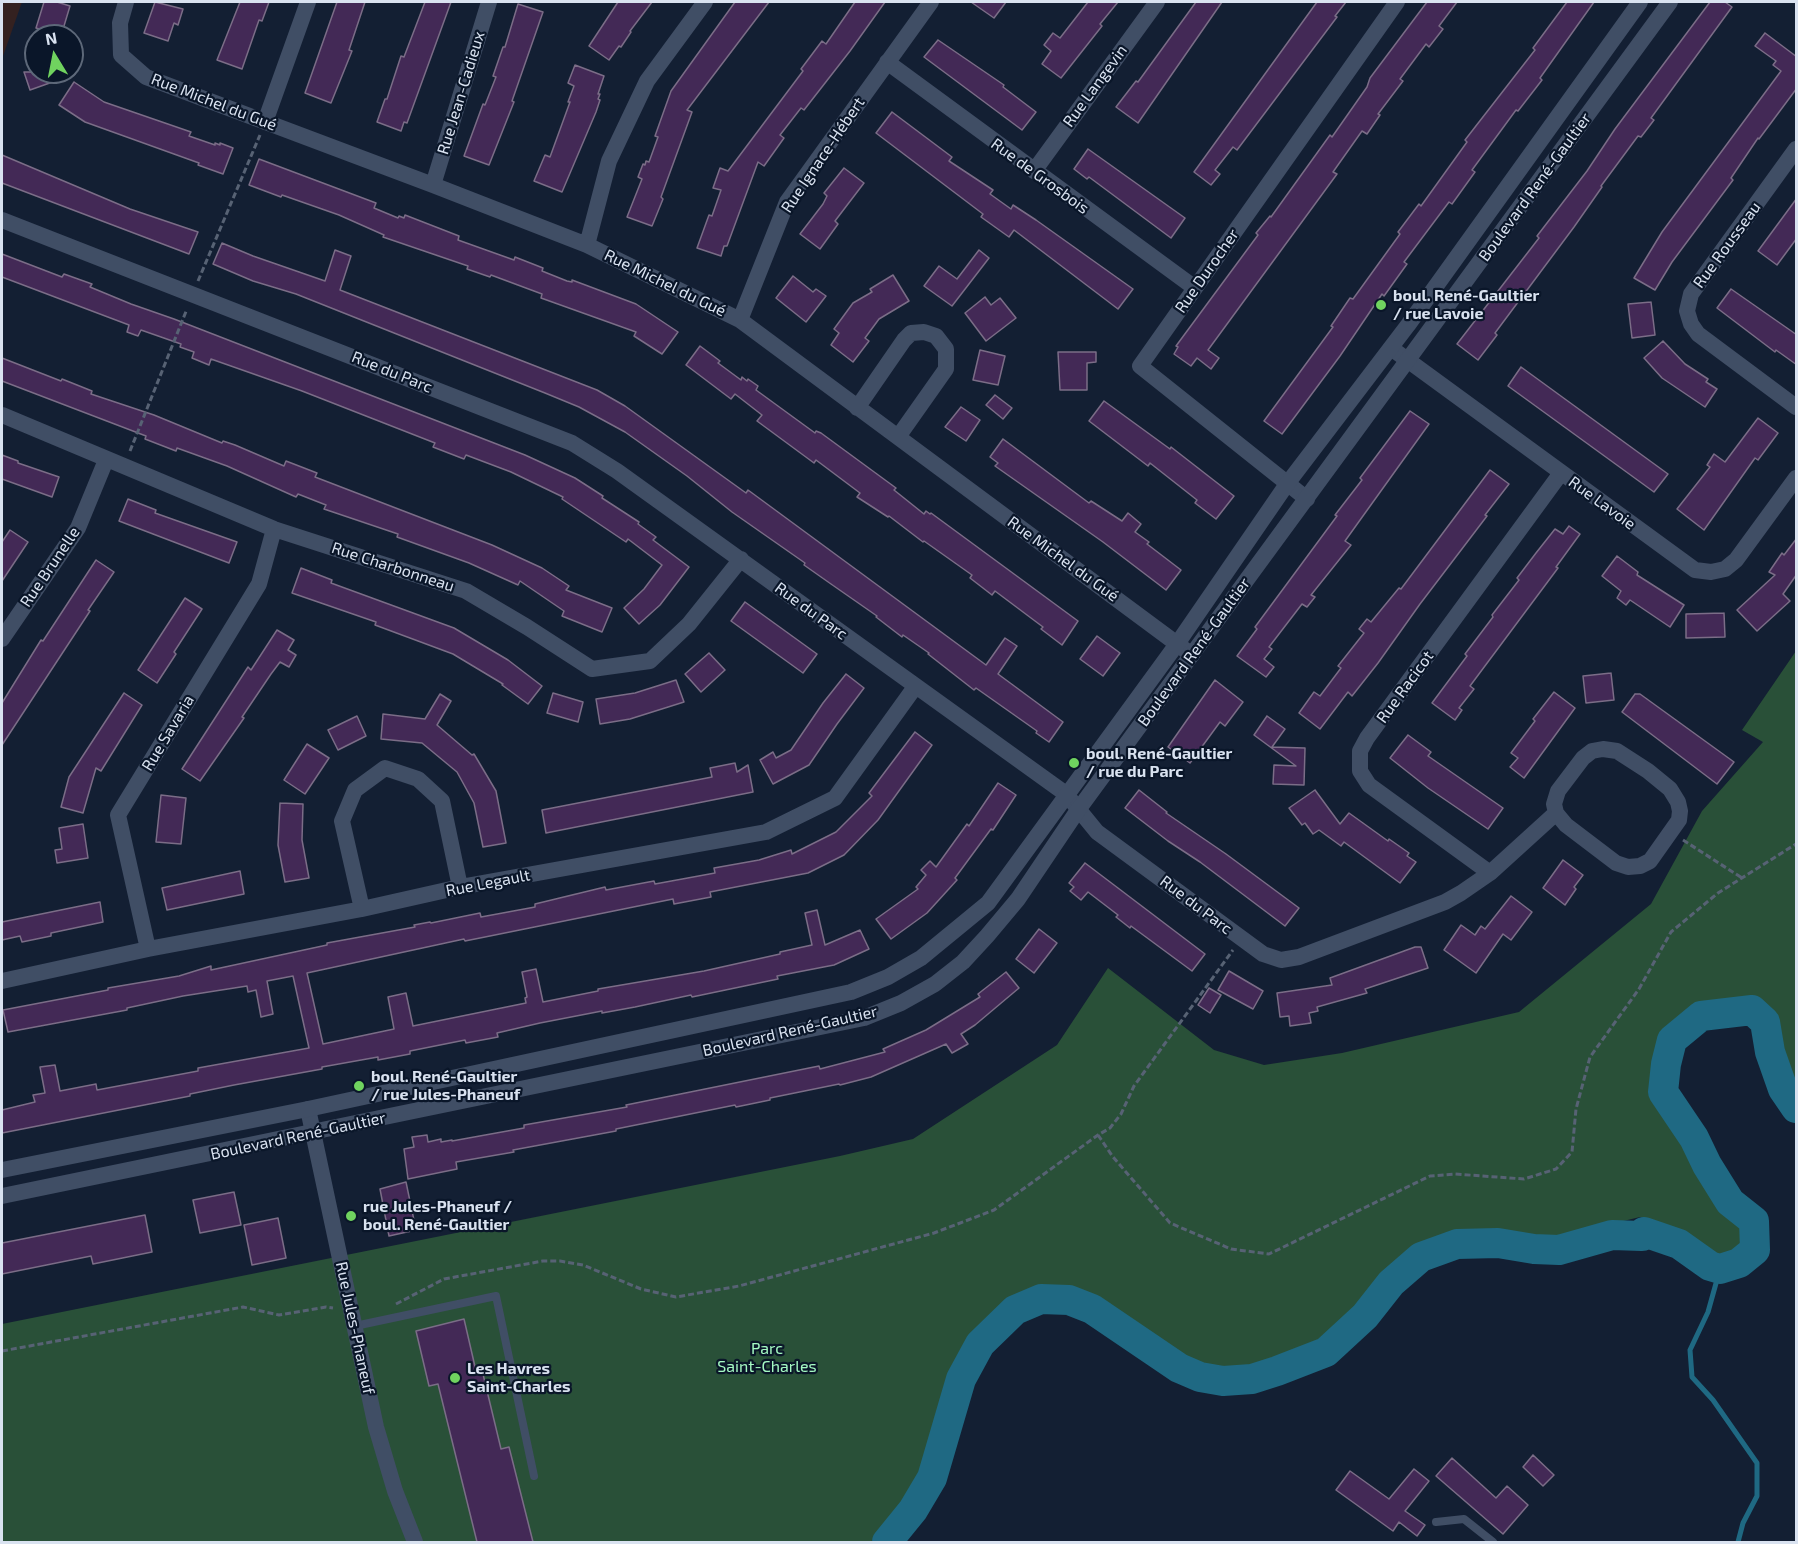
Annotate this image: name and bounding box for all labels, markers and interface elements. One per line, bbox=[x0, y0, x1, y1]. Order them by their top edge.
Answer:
north arrow bbox=[24, 24, 84, 84]
text: N bbox=[44, 27, 58, 48]
street label: Rue Jean-Cadieux bbox=[433, 29, 489, 157]
street label: Rue Langevin bbox=[1059, 41, 1131, 131]
street label: Rue Michel du Gué bbox=[149, 69, 279, 135]
street label: Rue Ignace-Hébert bbox=[777, 94, 869, 216]
street label: Boulevard René-Gaultier bbox=[1475, 109, 1595, 265]
street label: Rue de Grosbois bbox=[987, 134, 1093, 218]
street label: Rue Rousseau bbox=[1689, 198, 1765, 292]
street label: Rue Durocher bbox=[1171, 225, 1243, 317]
street label: Rue Michel du Gué bbox=[601, 245, 729, 321]
place label: boul. René-Gaultier / rue Lavoie bbox=[1393, 286, 1539, 324]
marker: boul. René-Gaultier / rue Lavoie bbox=[1374, 298, 1388, 312]
street label: Rue du Parc bbox=[349, 347, 435, 397]
street label: Rue Lavoie bbox=[1565, 472, 1639, 534]
street label: Rue Michel du Gué bbox=[1004, 512, 1122, 606]
street label: Rue Brunelle bbox=[16, 523, 84, 611]
street label: Rue Charbonneau bbox=[329, 538, 457, 596]
street label: Boulevard René-Gaultier bbox=[1134, 574, 1254, 730]
street label: Rue du Parc bbox=[771, 578, 851, 644]
street label: Rue Racicot bbox=[1372, 647, 1438, 727]
street label: Rue Savaria bbox=[138, 692, 198, 774]
place label: boul. René-Gaultier / rue du Parc bbox=[1086, 744, 1232, 782]
marker: boul. René-Gaultier / rue du Parc bbox=[1067, 756, 1081, 770]
street label: Rue Legault bbox=[444, 865, 532, 901]
street label: Rue du Parc bbox=[1156, 872, 1236, 938]
street label: Boulevard René-Gaultier bbox=[701, 1002, 879, 1060]
place label: boul. René-Gaultier / rue Jules-Phaneuf bbox=[371, 1067, 520, 1105]
marker: boul. René-Gaultier / rue Jules-Phaneuf bbox=[352, 1079, 366, 1093]
street label: Boulevard René-Gaultier bbox=[209, 1108, 387, 1164]
place label: rue Jules-Phaneuf / boul. René-Gaultier bbox=[363, 1197, 512, 1235]
marker: rue Jules-Phaneuf / boul. René-Gaultier bbox=[344, 1209, 358, 1223]
street label: Rue Jules-Phaneuf bbox=[332, 1260, 378, 1396]
park label: Parc Saint-Charles bbox=[717, 1339, 817, 1377]
place label: Les Havres Saint-Charles bbox=[467, 1359, 570, 1397]
marker: Les Havres Saint-Charles bbox=[448, 1371, 462, 1385]

